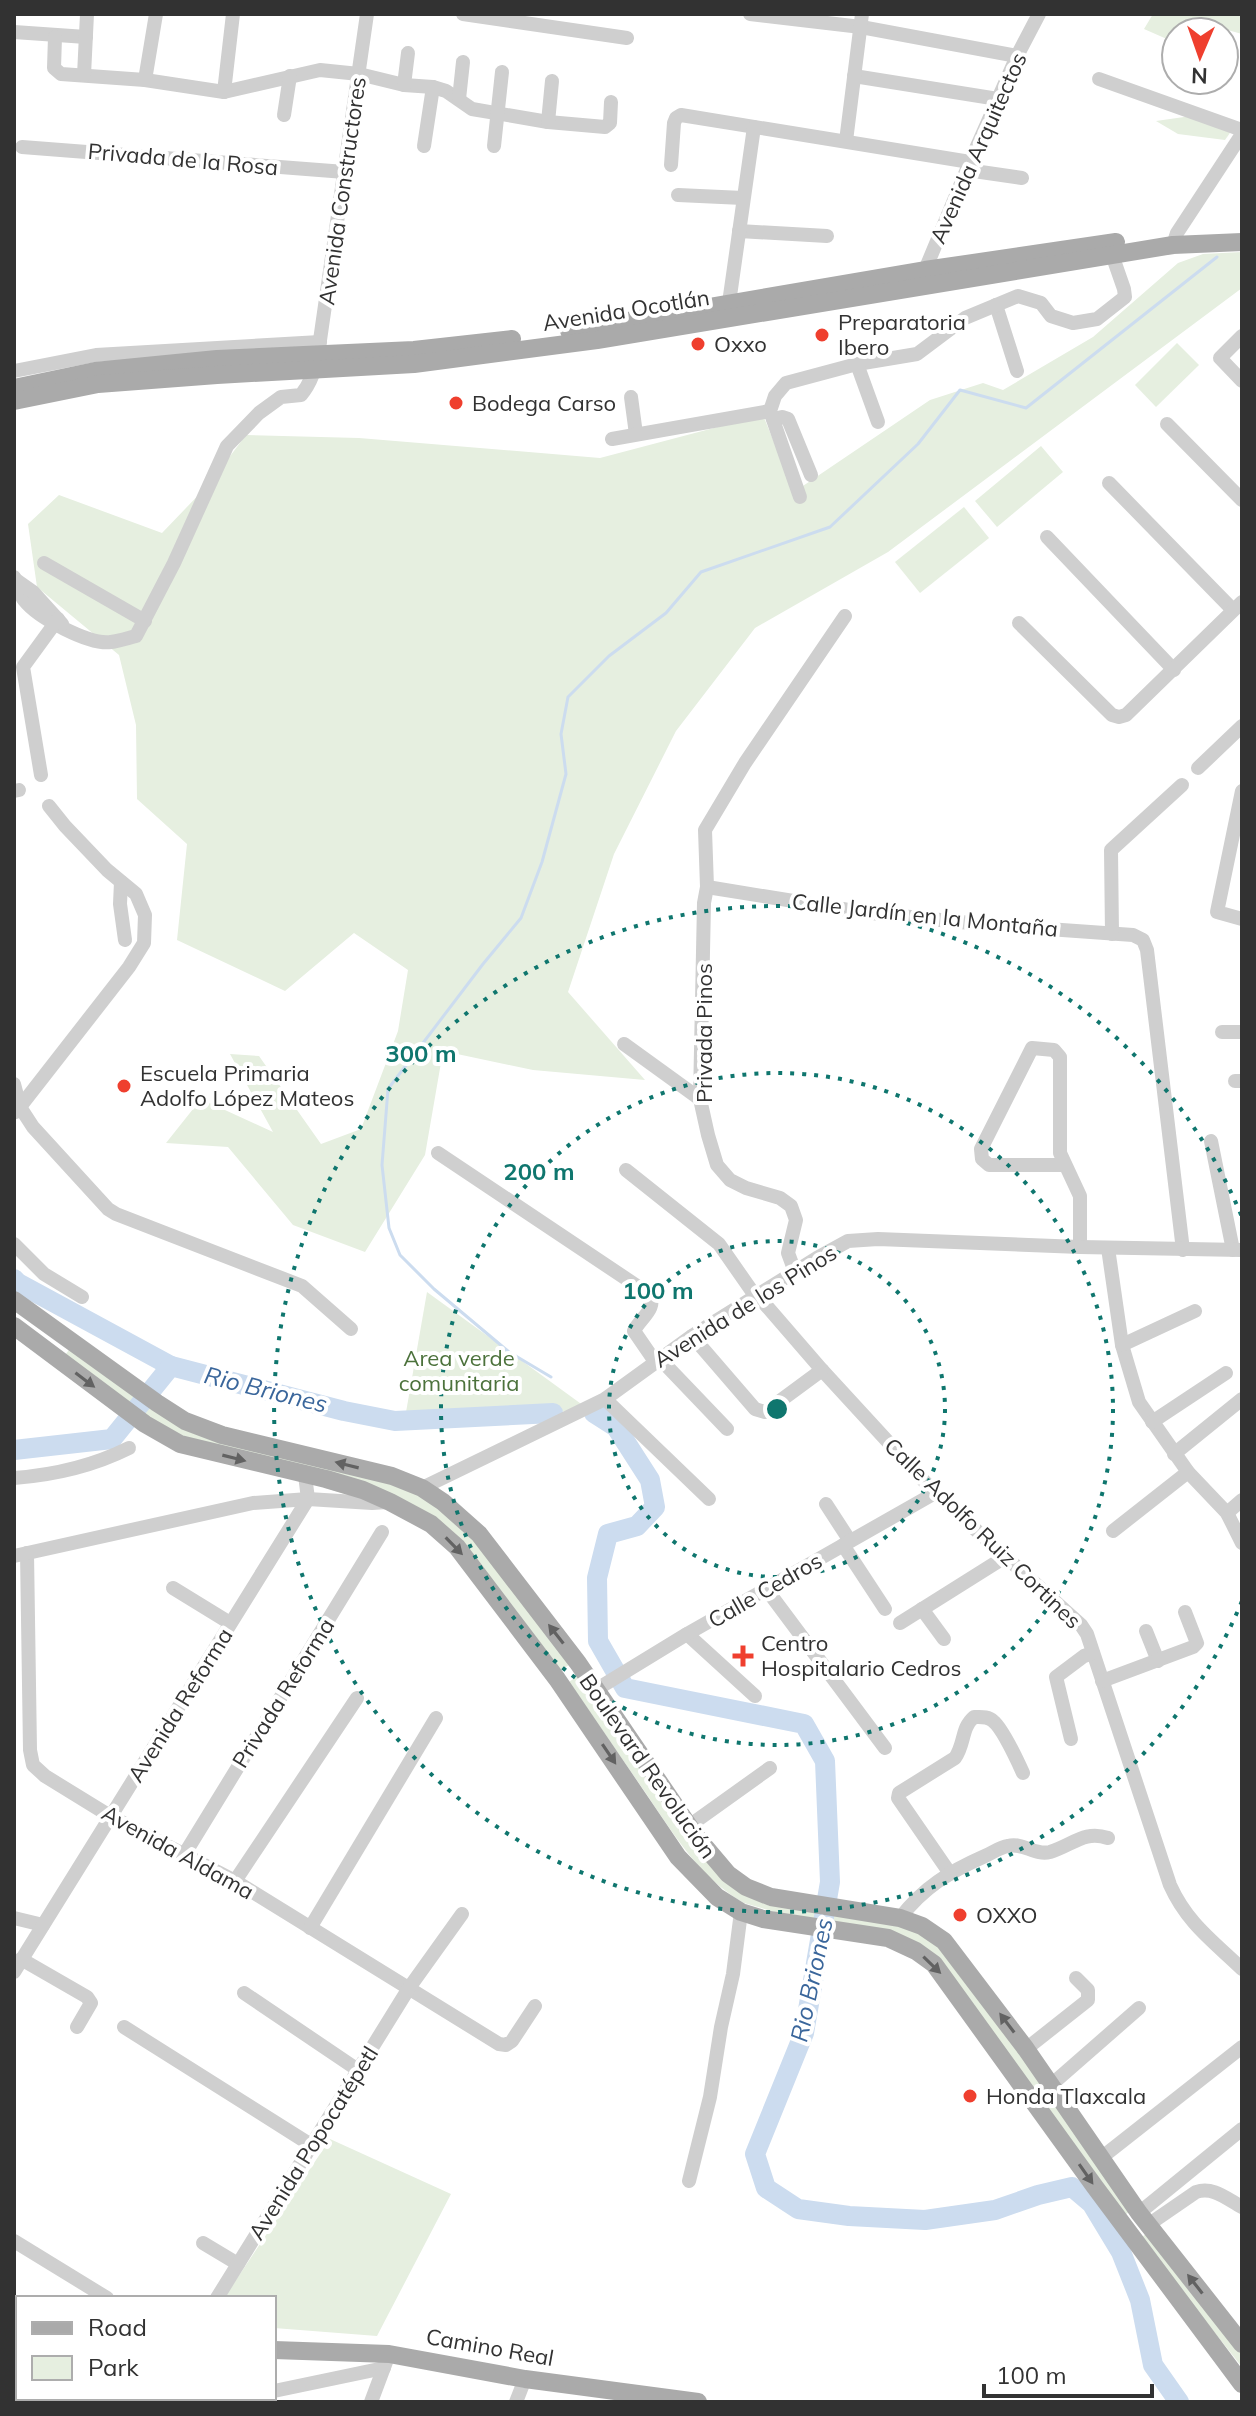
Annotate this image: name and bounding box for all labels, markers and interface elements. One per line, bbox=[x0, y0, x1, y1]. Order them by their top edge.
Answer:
north arrow bbox=[1160, 16, 1240, 96]
street label: Avenida Arquitectos bbox=[923, 48, 1033, 248]
text: N bbox=[1191, 62, 1208, 90]
street label: Avenida Constructores bbox=[312, 75, 372, 307]
street label: Privada de la Rosa bbox=[87, 137, 279, 181]
street label: Avenida Ocotlán bbox=[541, 283, 711, 337]
place label: Preparatoria Ibero bbox=[838, 308, 966, 361]
marker: Preparatoria Ibero bbox=[813, 326, 831, 344]
place label: Oxxo bbox=[714, 330, 767, 358]
marker: Oxxo bbox=[689, 335, 707, 353]
place label: Bodega Carso bbox=[472, 389, 616, 417]
marker: Bodega Carso bbox=[447, 394, 465, 412]
street label: Calle Jardín en la Montaña bbox=[791, 887, 1059, 943]
street label: Privada Pinos bbox=[690, 963, 718, 1103]
text: 300 m bbox=[385, 1038, 457, 1068]
place label: Escuela Primaria Adolfo López Mateos bbox=[140, 1059, 354, 1112]
marker: Escuela Primaria Adolfo López Mateos bbox=[115, 1077, 133, 1095]
text: 200 m bbox=[503, 1156, 575, 1186]
street label: Avenida de los Pinos bbox=[648, 1238, 842, 1374]
text: 100 m bbox=[622, 1275, 694, 1305]
park label: Area verde comunitaria bbox=[399, 1344, 519, 1397]
water label: Rio Briones bbox=[201, 1359, 331, 1419]
one-way arrow bbox=[75, 1371, 95, 1387]
centre of rings bbox=[763, 1395, 791, 1423]
street label: Calle Adolfo Ruiz Cortines bbox=[879, 1432, 1087, 1634]
one-way arrow bbox=[221, 1453, 246, 1465]
one-way arrow bbox=[335, 1459, 360, 1471]
one-way arrow bbox=[444, 1536, 463, 1555]
street label: Calle Cedros bbox=[703, 1546, 827, 1634]
street label: Privada Reforma bbox=[226, 1613, 340, 1773]
street label: Avenida Reforma bbox=[121, 1623, 239, 1787]
one-way arrow bbox=[548, 1624, 564, 1644]
place label: Centro Hospitalario Cedros bbox=[761, 1629, 961, 1682]
marker: Centro Hospitalario Cedros bbox=[732, 1645, 754, 1667]
street label: Boulevard Revolución bbox=[574, 1668, 722, 1864]
one-way arrow bbox=[601, 1744, 616, 1765]
street label: Avenida Aldama bbox=[97, 1799, 259, 1905]
place label: OXXO bbox=[976, 1901, 1038, 1929]
marker: OXXO bbox=[951, 1906, 969, 1924]
water label: Rio Briones bbox=[783, 1915, 839, 2045]
one-way arrow bbox=[922, 1956, 941, 1974]
one-way arrow bbox=[999, 2013, 1015, 2033]
street label: Avenida Popocatépetl bbox=[242, 2041, 384, 2245]
place label: Honda Tlaxcala bbox=[986, 2082, 1146, 2110]
marker: Honda Tlaxcala bbox=[961, 2087, 979, 2105]
one-way arrow bbox=[1078, 2164, 1093, 2185]
one-way arrow bbox=[1187, 2274, 1204, 2294]
legend bbox=[16, 2296, 276, 2400]
text: Road bbox=[88, 2312, 147, 2342]
street label: Camino Real bbox=[424, 2322, 556, 2372]
scale bar bbox=[984, 2348, 1152, 2398]
text: Park bbox=[88, 2352, 139, 2382]
text: 100 m bbox=[996, 2360, 1067, 2390]

